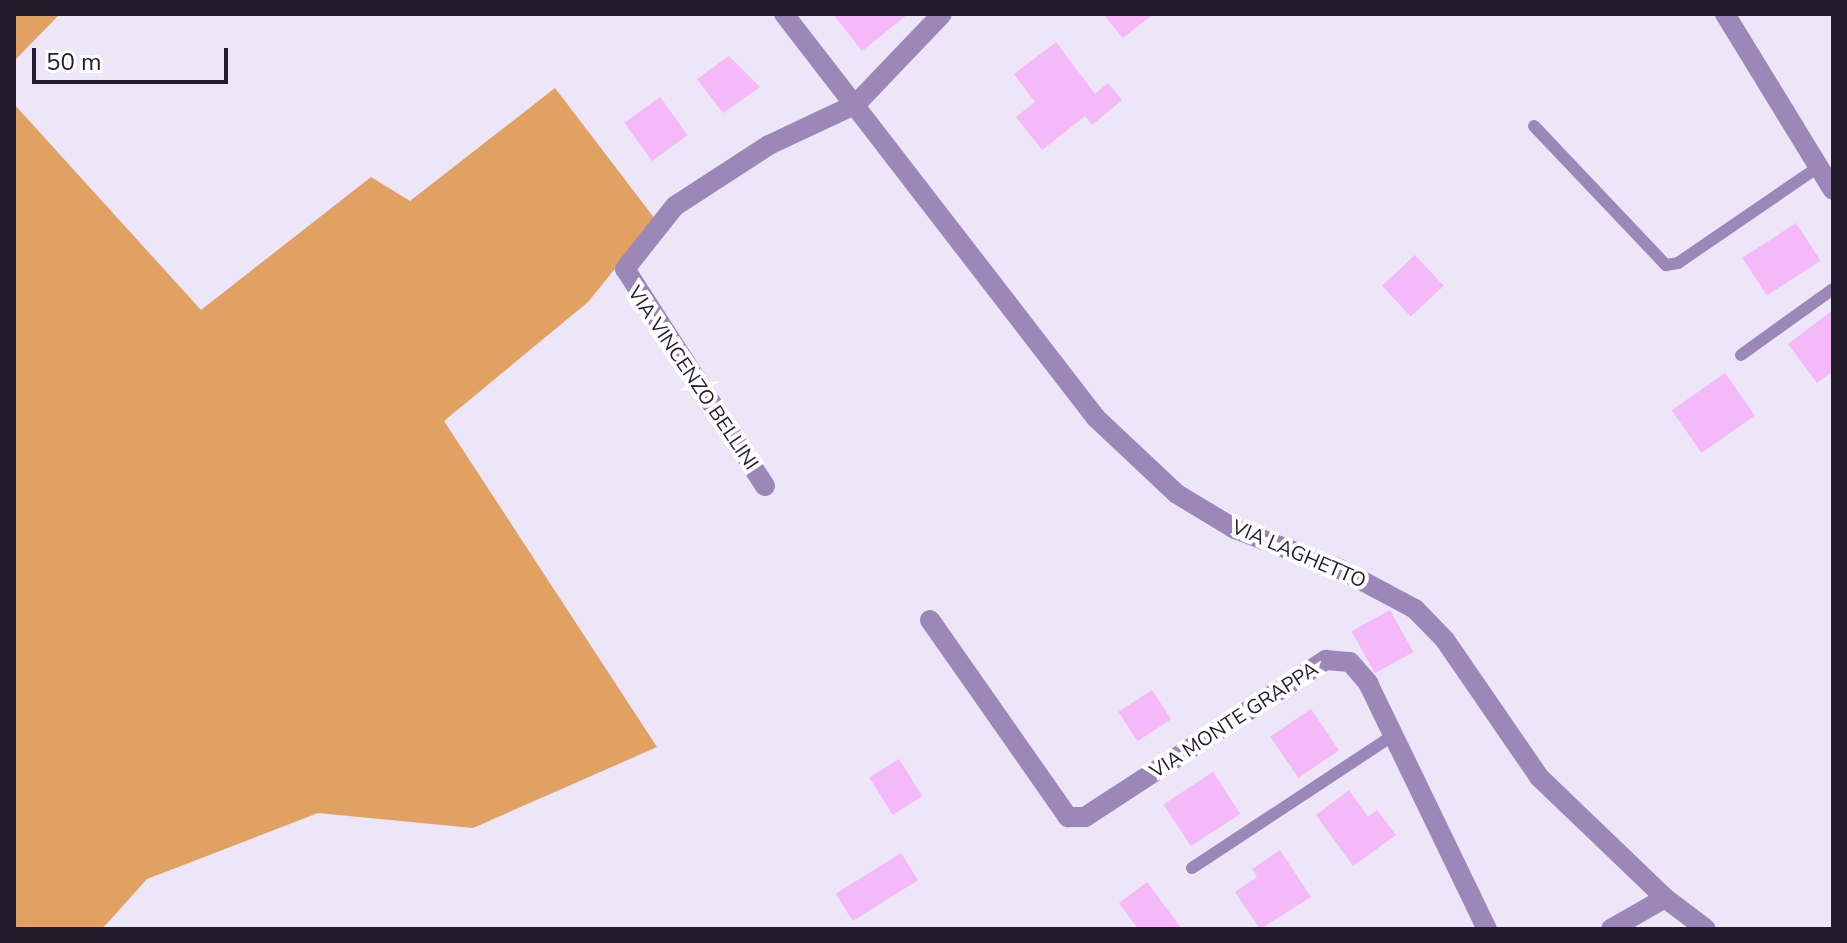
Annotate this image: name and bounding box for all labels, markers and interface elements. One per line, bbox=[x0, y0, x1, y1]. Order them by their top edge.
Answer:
scale bar bbox=[36, 32, 232, 82]
text: 50 m bbox=[46, 46, 102, 78]
street label: VIA VINCENZO BELLINI bbox=[623, 282, 763, 474]
street label: VIA LAGHETTO bbox=[1228, 515, 1370, 593]
street label: VIA MONTE GRAPPA bbox=[1146, 657, 1322, 783]

